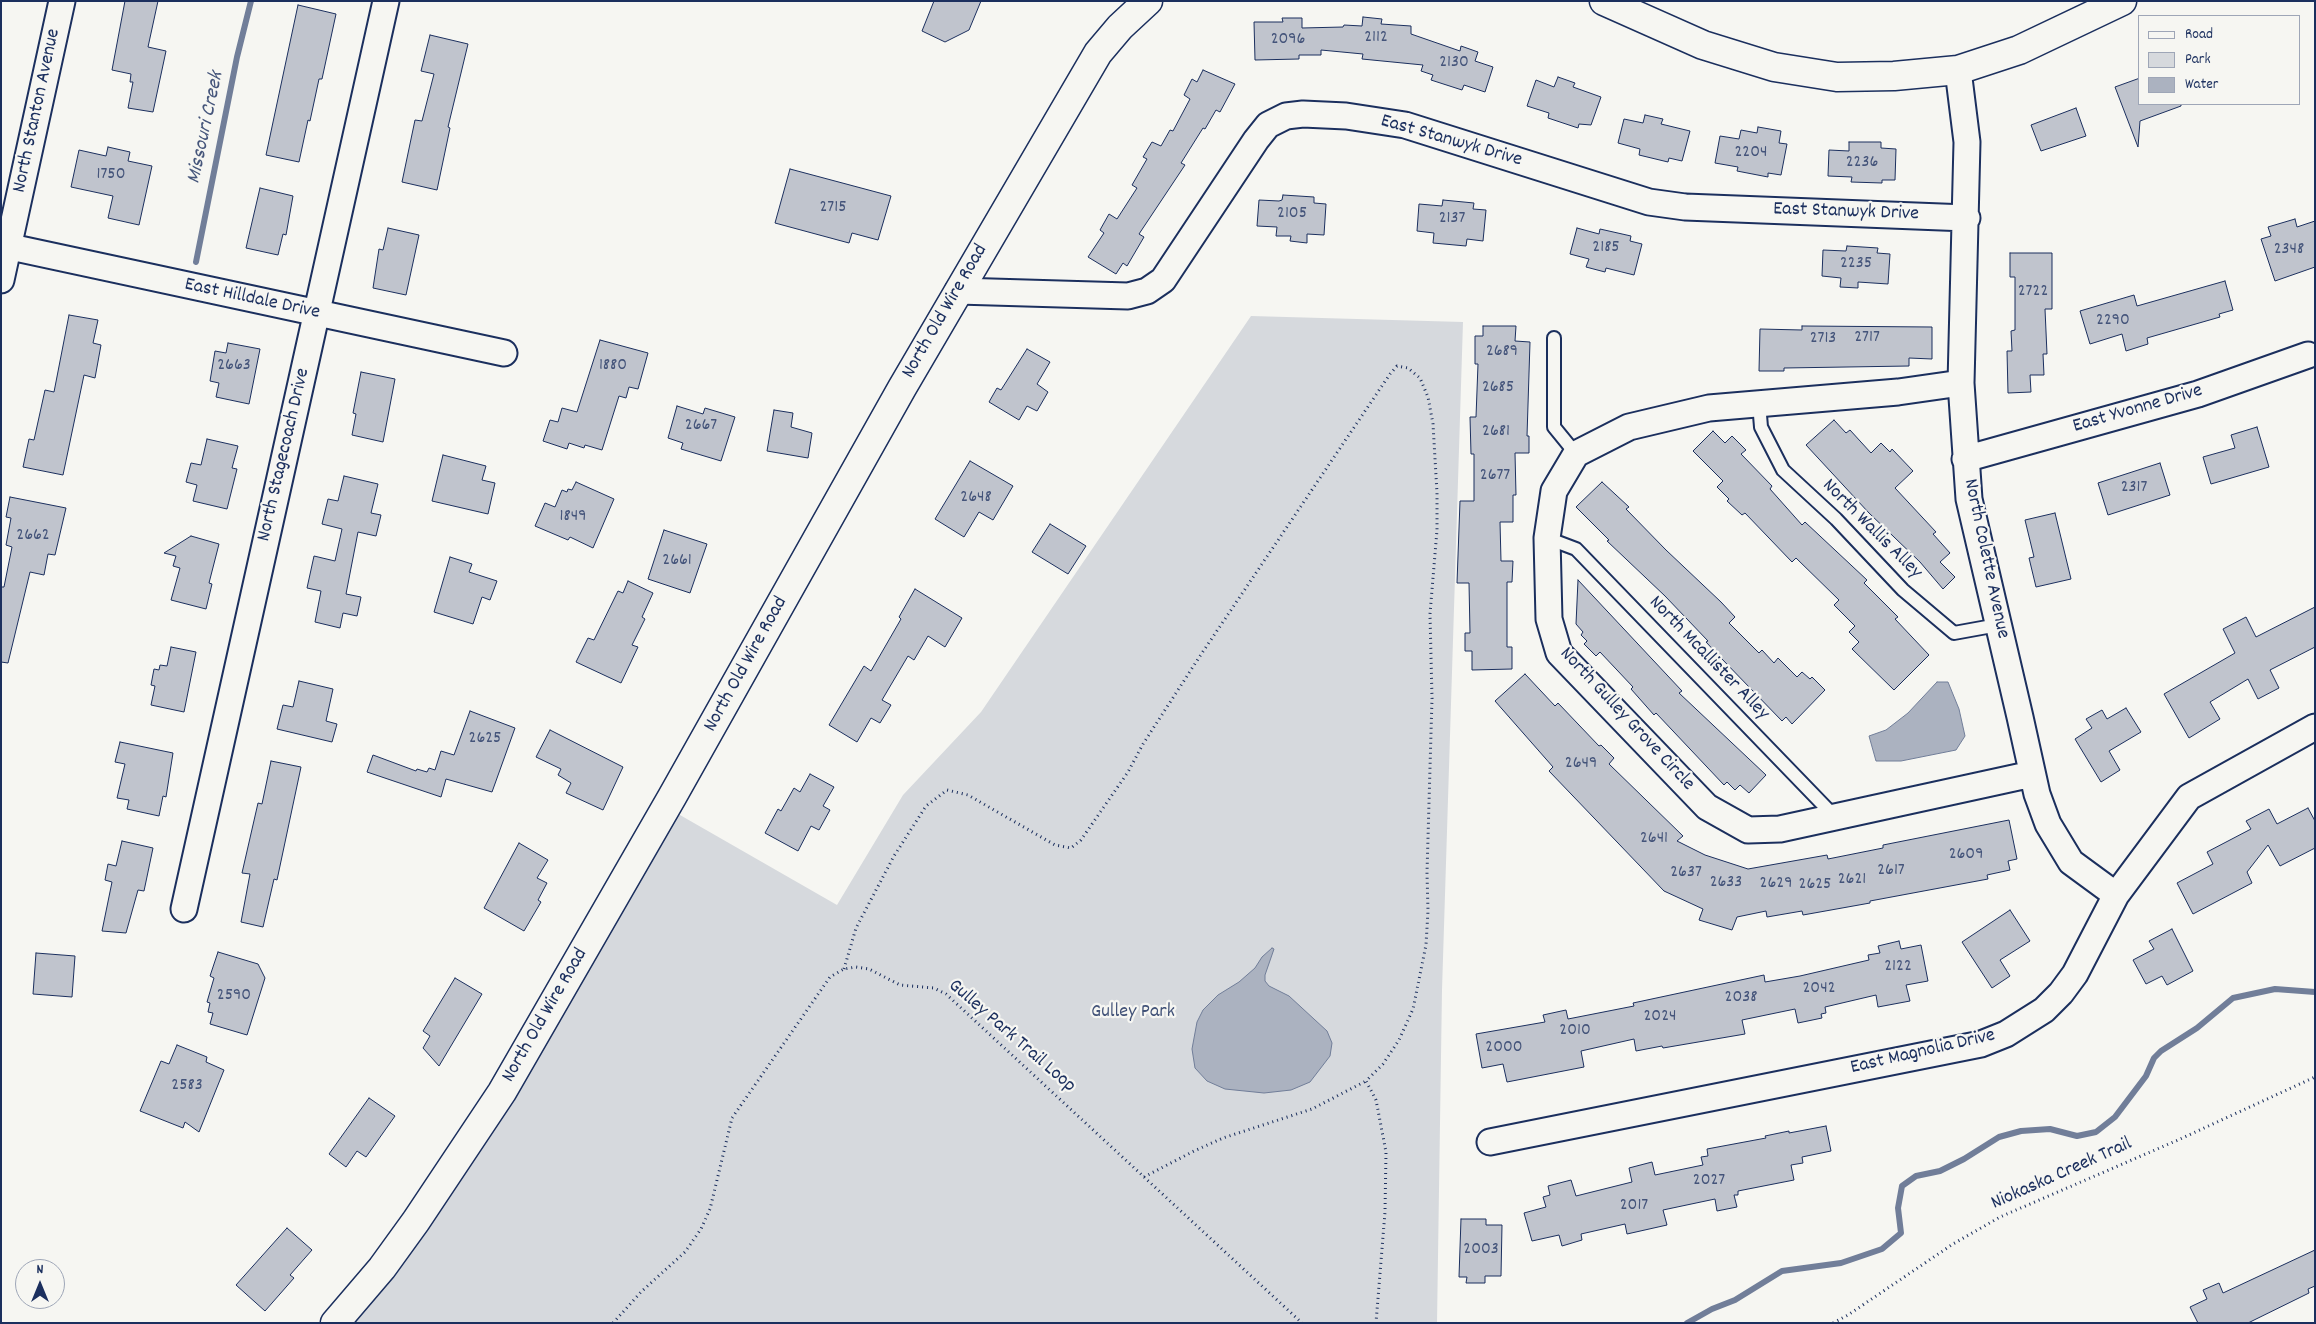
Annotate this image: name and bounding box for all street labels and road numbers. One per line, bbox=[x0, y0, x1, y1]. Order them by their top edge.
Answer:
street label: North Stanton Avenue bbox=[9, 27, 67, 195]
street label: East Stanwyk Drive bbox=[1378, 110, 1524, 174]
street label: East Stanwyk Drive bbox=[1773, 198, 1919, 228]
street label: North Old Wire Road bbox=[898, 241, 994, 383]
street label: East Hilldale Drive bbox=[182, 274, 322, 326]
street label: North Stagecoach Drive bbox=[253, 366, 317, 544]
street label: East Yvonne Drive bbox=[2070, 380, 2206, 440]
street label: North Wallis Alley bbox=[1816, 475, 1926, 585]
street label: North Colette Avenue bbox=[1956, 477, 2014, 641]
street label: North Mcallister Alley bbox=[1643, 592, 1773, 726]
street label: North Old Wire Road bbox=[700, 593, 794, 737]
street label: North Gulley Grove Circle bbox=[1553, 643, 1699, 797]
street label: North Old Wire Road bbox=[498, 945, 594, 1087]
street label: Gulley Park Trail Loop bbox=[942, 975, 1080, 1099]
street label: East Magnolia Drive bbox=[1848, 1025, 1998, 1081]
street label: Niokaska Creek Trail bbox=[1988, 1133, 2136, 1217]

